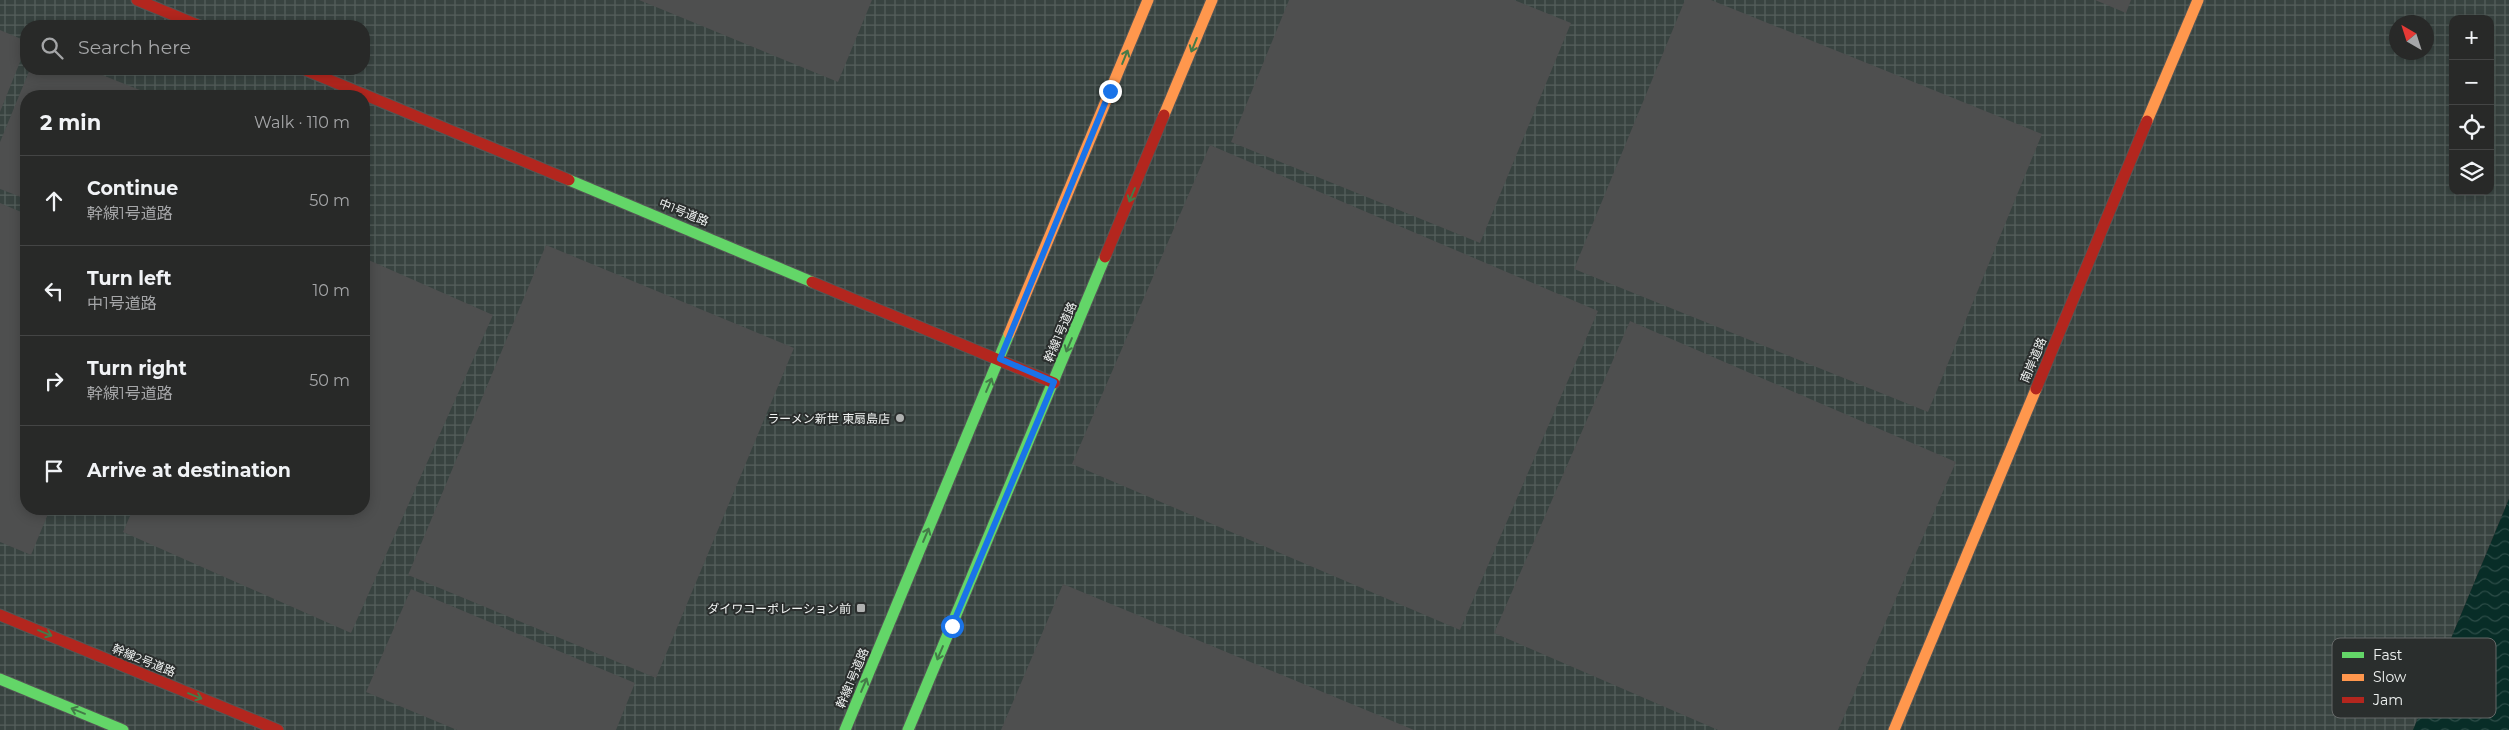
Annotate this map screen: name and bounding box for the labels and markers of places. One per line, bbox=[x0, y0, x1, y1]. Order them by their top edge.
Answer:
place label: ラーメン新世 東扇島店 bbox=[767, 411, 890, 426]
marker: ラーメン新世 東扇島店 bbox=[894, 412, 906, 424]
place label: ダイワコーポレーション前 bbox=[707, 601, 851, 616]
marker: ダイワコーポレーション前 bbox=[855, 602, 867, 614]

